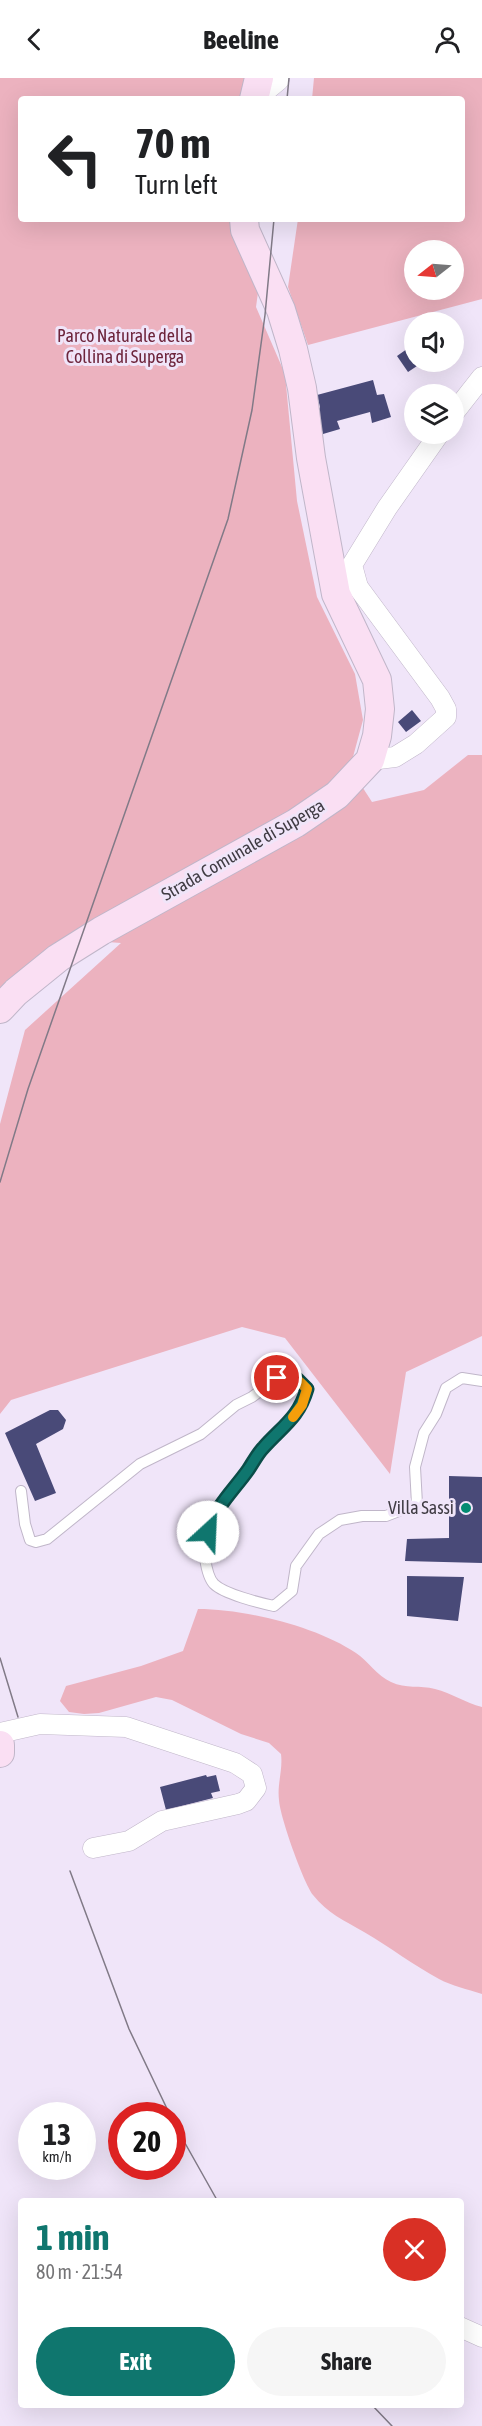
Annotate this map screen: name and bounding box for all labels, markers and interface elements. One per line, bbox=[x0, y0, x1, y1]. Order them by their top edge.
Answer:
icon: back bbox=[18, 23, 51, 56]
icon: person bbox=[431, 23, 464, 56]
text: Beeline bbox=[203, 24, 279, 55]
text: 70 m bbox=[135, 119, 210, 167]
icon: left bbox=[36, 120, 114, 198]
text: Turn left bbox=[135, 169, 218, 200]
north arrow bbox=[404, 240, 464, 300]
map controls bbox=[404, 240, 464, 444]
button: sound bbox=[404, 312, 464, 372]
park label: Parco Naturale della Collina di Superga bbox=[57, 325, 193, 367]
button: layers bbox=[404, 384, 464, 444]
street label: Strada Comunale di Superga bbox=[158, 794, 328, 905]
pin bbox=[251, 1352, 302, 1403]
icon: arrive bbox=[260, 1361, 293, 1394]
place label: Villa Sassi bbox=[388, 1497, 454, 1518]
position arrow bbox=[176, 1500, 240, 1564]
marker: Villa Sassi bbox=[459, 1501, 473, 1515]
speed limit sign: 20 bbox=[108, 2102, 186, 2180]
text: 13 bbox=[43, 2117, 71, 2151]
text: km/h bbox=[42, 2148, 72, 2165]
text: 1 min bbox=[36, 2216, 110, 2258]
button: close bbox=[383, 2218, 446, 2281]
text: 80 m · 21:54 bbox=[36, 2260, 123, 2283]
button: Exit bbox=[36, 2327, 235, 2396]
button: Share bbox=[247, 2327, 446, 2396]

